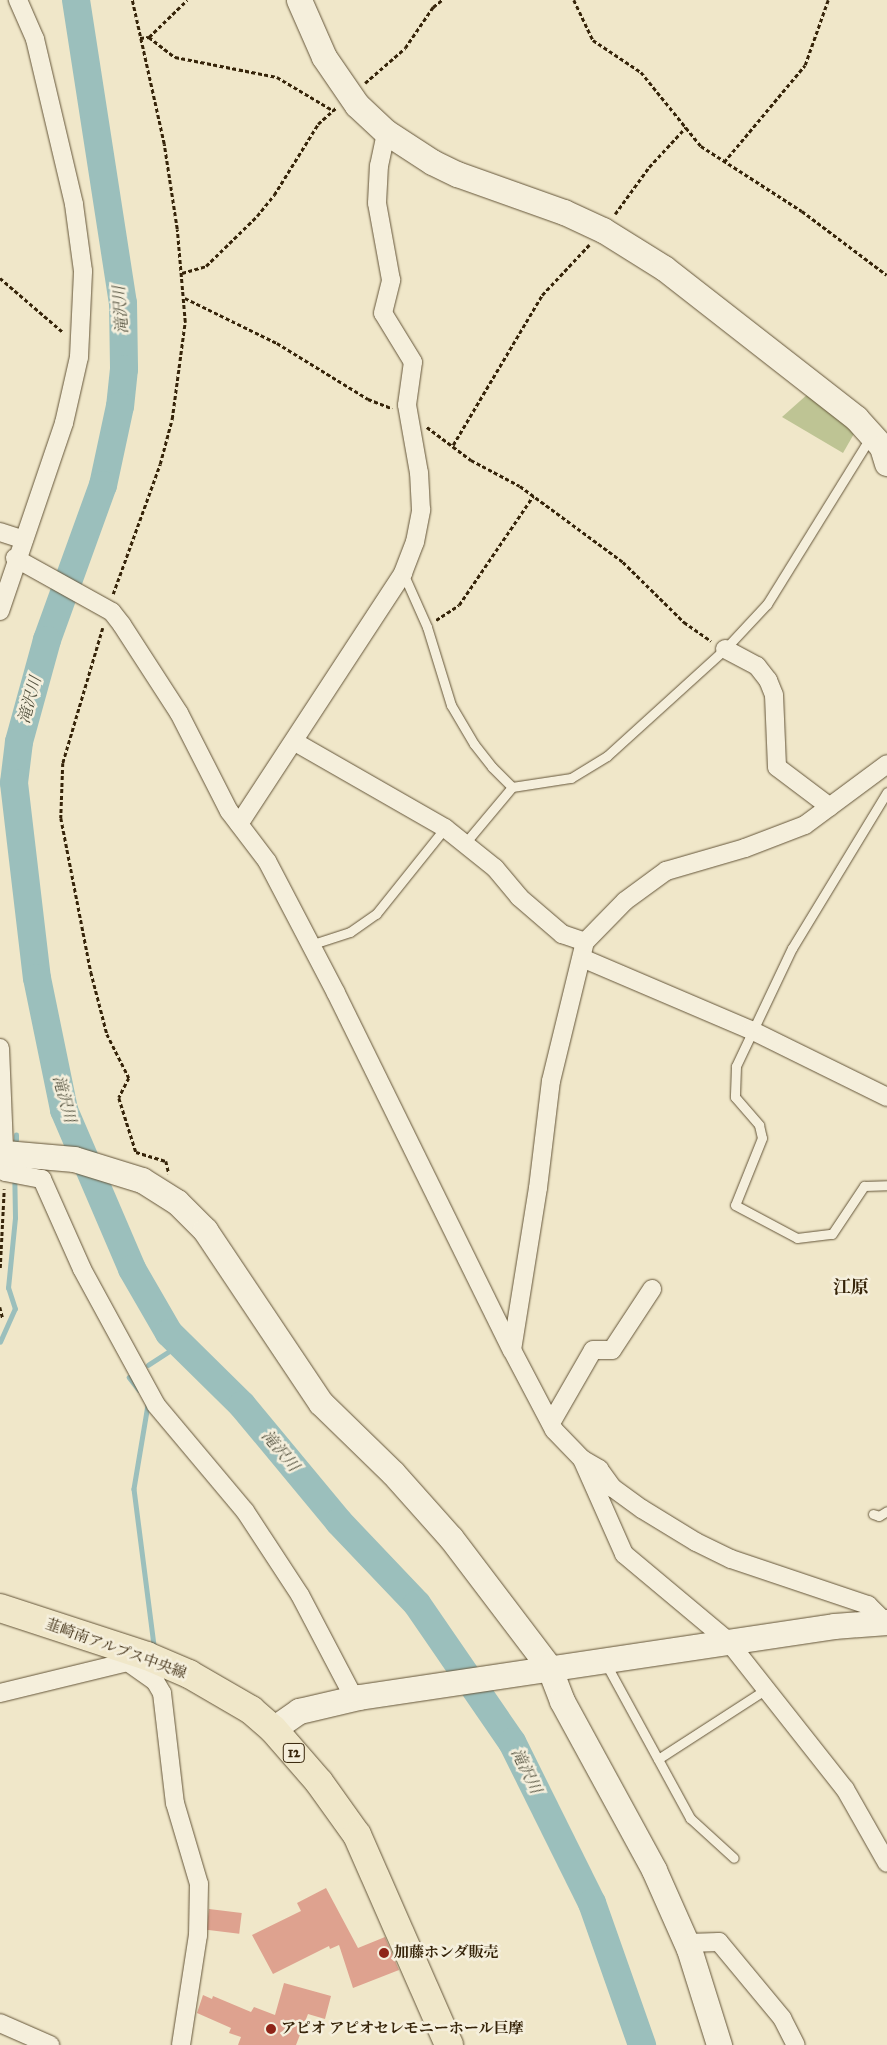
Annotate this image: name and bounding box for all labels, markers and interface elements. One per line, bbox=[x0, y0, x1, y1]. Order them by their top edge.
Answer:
water label: 滝沢川 bbox=[110, 285, 132, 335]
water label: 滝沢川 bbox=[15, 674, 45, 726]
water label: 滝沢川 bbox=[49, 1073, 79, 1125]
district label: 江原 bbox=[833, 1276, 869, 1298]
water label: 滝沢川 bbox=[257, 1426, 303, 1476]
street label: 韮崎南アルプス中央線 bbox=[42, 1615, 190, 1683]
road number: 12 bbox=[283, 1742, 305, 1765]
water label: 滝沢川 bbox=[507, 1745, 545, 1797]
place label: 加藤ホンダ販売 bbox=[394, 1944, 499, 1962]
marker: 加藤ホンダ販売 bbox=[378, 1947, 390, 1959]
place label: アピオ アピオセレモニーホール巨摩 bbox=[281, 2020, 524, 2038]
marker: アピオ アピオセレモニーホール巨摩 bbox=[265, 2023, 277, 2035]

